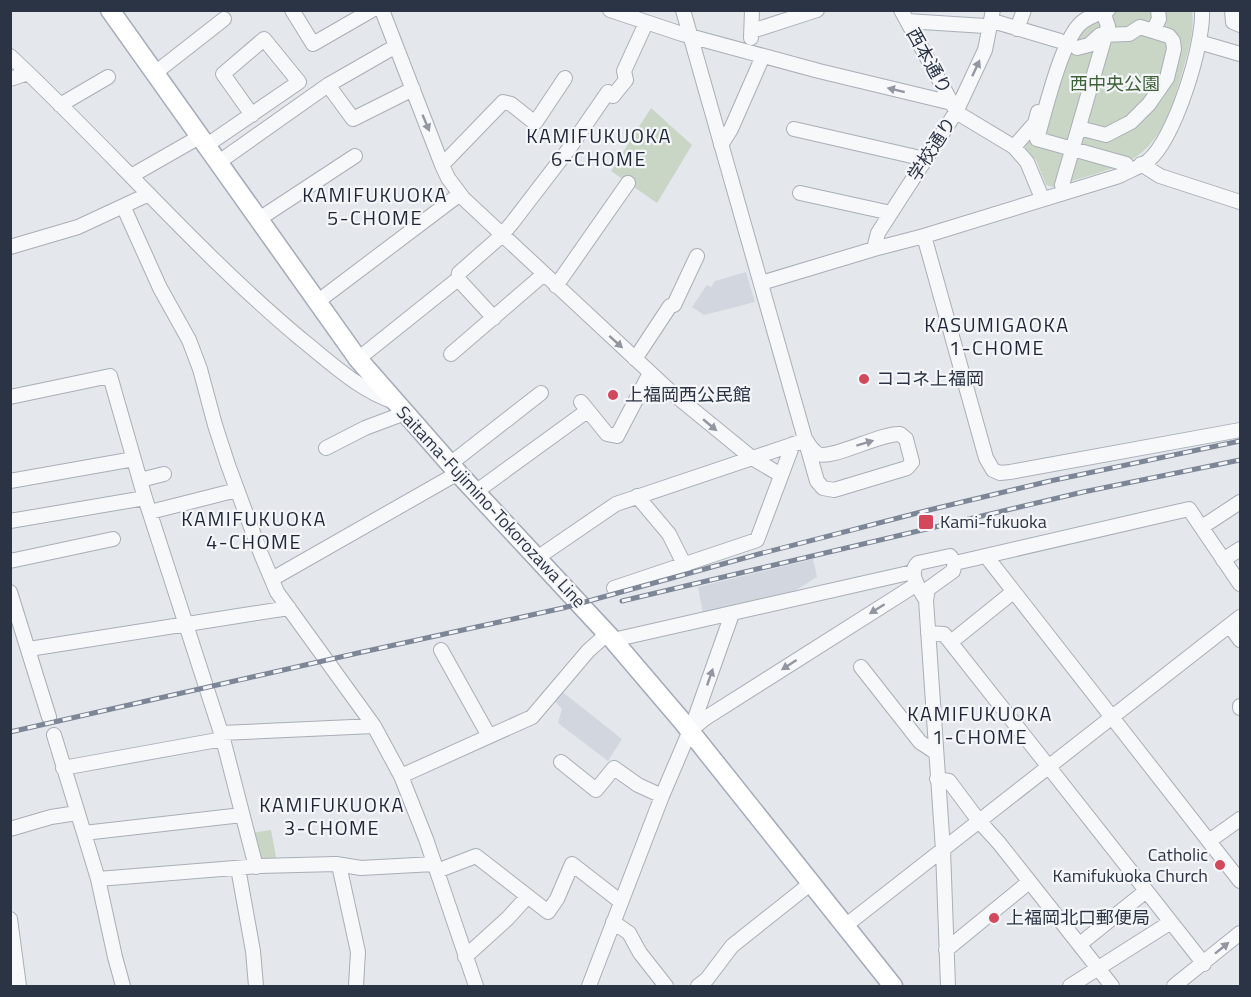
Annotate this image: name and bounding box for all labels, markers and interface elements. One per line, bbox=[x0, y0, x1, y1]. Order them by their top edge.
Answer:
street label: 西本通り bbox=[900, 23, 959, 99]
one-way arrow bbox=[972, 60, 981, 77]
park label: 西中央公園 bbox=[1070, 70, 1160, 97]
one-way arrow bbox=[886, 85, 905, 95]
street label: 学校通り bbox=[901, 111, 963, 186]
one-way arrow bbox=[422, 115, 431, 132]
district label: KAMIFUKUOKA 6-CHOME bbox=[526, 120, 672, 174]
district label: KAMIFUKUOKA 5-CHOME bbox=[302, 179, 448, 233]
district label: KASUMIGAOKA 1-CHOME bbox=[924, 309, 1070, 363]
one-way arrow bbox=[609, 335, 624, 349]
place label: ココネ上福岡 bbox=[876, 365, 984, 392]
marker: ココネ上福岡 bbox=[857, 372, 871, 386]
place label: 上福岡西公民館 bbox=[625, 381, 751, 408]
marker: 上福岡西公民館 bbox=[606, 388, 620, 402]
street label: Saitama-Fujimino-Tokorozawa Line bbox=[390, 400, 592, 614]
one-way arrow bbox=[702, 418, 717, 431]
one-way arrow bbox=[856, 438, 874, 447]
district label: KAMIFUKUOKA 4-CHOME bbox=[181, 503, 327, 557]
place label: Kami-fukuoka bbox=[940, 508, 1047, 535]
marker: Kami-fukuoka bbox=[917, 513, 935, 531]
one-way arrow bbox=[869, 603, 886, 614]
one-way arrow bbox=[781, 659, 797, 670]
one-way arrow bbox=[705, 668, 715, 686]
district label: KAMIFUKUOKA 1-CHOME bbox=[907, 698, 1053, 752]
district label: KAMIFUKUOKA 3-CHOME bbox=[259, 789, 405, 843]
place label: Catholic Kamifukuoka Church bbox=[1052, 841, 1208, 889]
marker: Catholic Kamifukuoka Church bbox=[1213, 858, 1227, 872]
place label: 上福岡北口郵便局 bbox=[1006, 904, 1150, 931]
marker: 上福岡北口郵便局 bbox=[987, 911, 1001, 925]
one-way arrow bbox=[1214, 942, 1230, 955]

